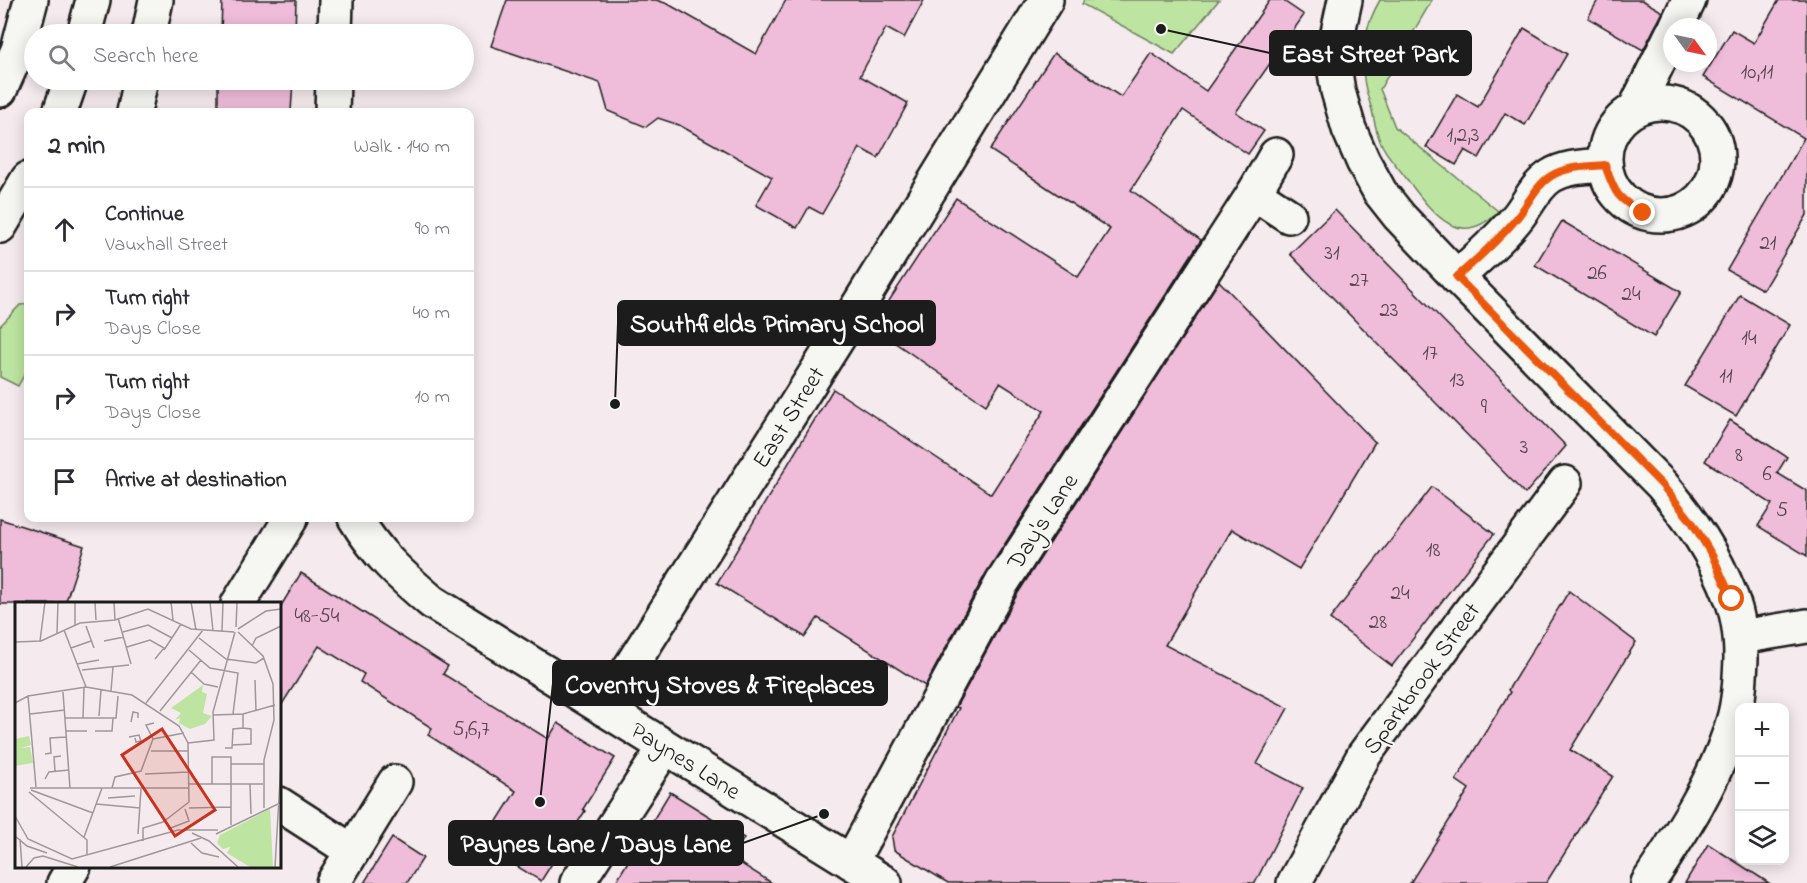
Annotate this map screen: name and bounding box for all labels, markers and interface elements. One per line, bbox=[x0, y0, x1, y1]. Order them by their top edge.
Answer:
north arrow bbox=[1663, 18, 1717, 72]
search box bbox=[24, 24, 474, 90]
callout: East Street Park bbox=[1270, 31, 1471, 75]
text: East Street Park bbox=[1281, 37, 1459, 75]
icon: search bbox=[45, 41, 78, 74]
text: Search here bbox=[93, 41, 198, 73]
house number: 10,11 bbox=[1741, 58, 1774, 88]
house number: 1,2,3 bbox=[1446, 121, 1480, 151]
text: 2 min bbox=[48, 128, 105, 166]
text: Walk · 140 m bbox=[354, 133, 450, 162]
text: Continue bbox=[105, 199, 184, 231]
route end bbox=[1629, 199, 1655, 225]
icon: ahead bbox=[48, 213, 81, 246]
text: 90 m bbox=[415, 215, 450, 244]
house number: 21 bbox=[1759, 229, 1777, 259]
text: Vauxhall Street bbox=[105, 231, 228, 260]
house number: 31 bbox=[1324, 239, 1340, 269]
house number: 26 bbox=[1587, 259, 1607, 289]
house number: 27 bbox=[1349, 266, 1369, 296]
house number: 24 bbox=[1621, 280, 1641, 310]
text: Turn right bbox=[105, 283, 190, 315]
house number: 23 bbox=[1379, 296, 1399, 326]
icon: right bbox=[48, 297, 81, 330]
text: 40 m bbox=[413, 299, 450, 328]
callout: Southfields Primary School bbox=[618, 301, 935, 345]
text: Southfields Primary School bbox=[630, 307, 924, 345]
text: Days Close bbox=[105, 315, 201, 344]
house number: 14 bbox=[1741, 324, 1757, 354]
house number: 17 bbox=[1422, 339, 1438, 369]
street label: East Street bbox=[745, 361, 835, 476]
house number: 11 bbox=[1719, 362, 1733, 392]
house number: 13 bbox=[1449, 366, 1465, 396]
text: Turn right bbox=[105, 367, 190, 399]
icon: right bbox=[48, 381, 81, 414]
text: 10 m bbox=[414, 383, 450, 412]
house number: 9 bbox=[1481, 393, 1488, 423]
text: Days Close bbox=[105, 399, 201, 428]
house number: 3 bbox=[1520, 433, 1528, 463]
house number: 8 bbox=[1735, 441, 1743, 471]
house number: 6 bbox=[1762, 460, 1772, 490]
icon: arrive bbox=[48, 465, 81, 498]
text: Arrive at destination bbox=[105, 465, 287, 497]
street label: Day's Lane bbox=[999, 467, 1089, 579]
house number: 5 bbox=[1776, 496, 1788, 526]
house number: 18 bbox=[1426, 536, 1440, 566]
house number: 24 bbox=[1390, 579, 1410, 609]
route start bbox=[1718, 585, 1744, 611]
street label: Sparkbrook Street bbox=[1356, 596, 1490, 763]
inset map bbox=[15, 602, 280, 868]
house number: 48-54 bbox=[294, 602, 340, 632]
house number: 28 bbox=[1369, 608, 1387, 638]
callout: Coventry Stoves & Fireplaces bbox=[553, 661, 887, 705]
text: Coventry Stoves & Fireplaces bbox=[565, 668, 875, 706]
map controls bbox=[1735, 703, 1789, 865]
button: + bbox=[1735, 703, 1789, 757]
street label: Paynes Lane bbox=[622, 714, 747, 811]
house number: 5,6,7 bbox=[452, 715, 490, 745]
button: − bbox=[1735, 757, 1789, 811]
button: layers bbox=[1735, 811, 1789, 865]
callout: Paynes Lane / Days Lane bbox=[449, 821, 743, 865]
text: Paynes Lane / Days Lane bbox=[461, 827, 733, 865]

